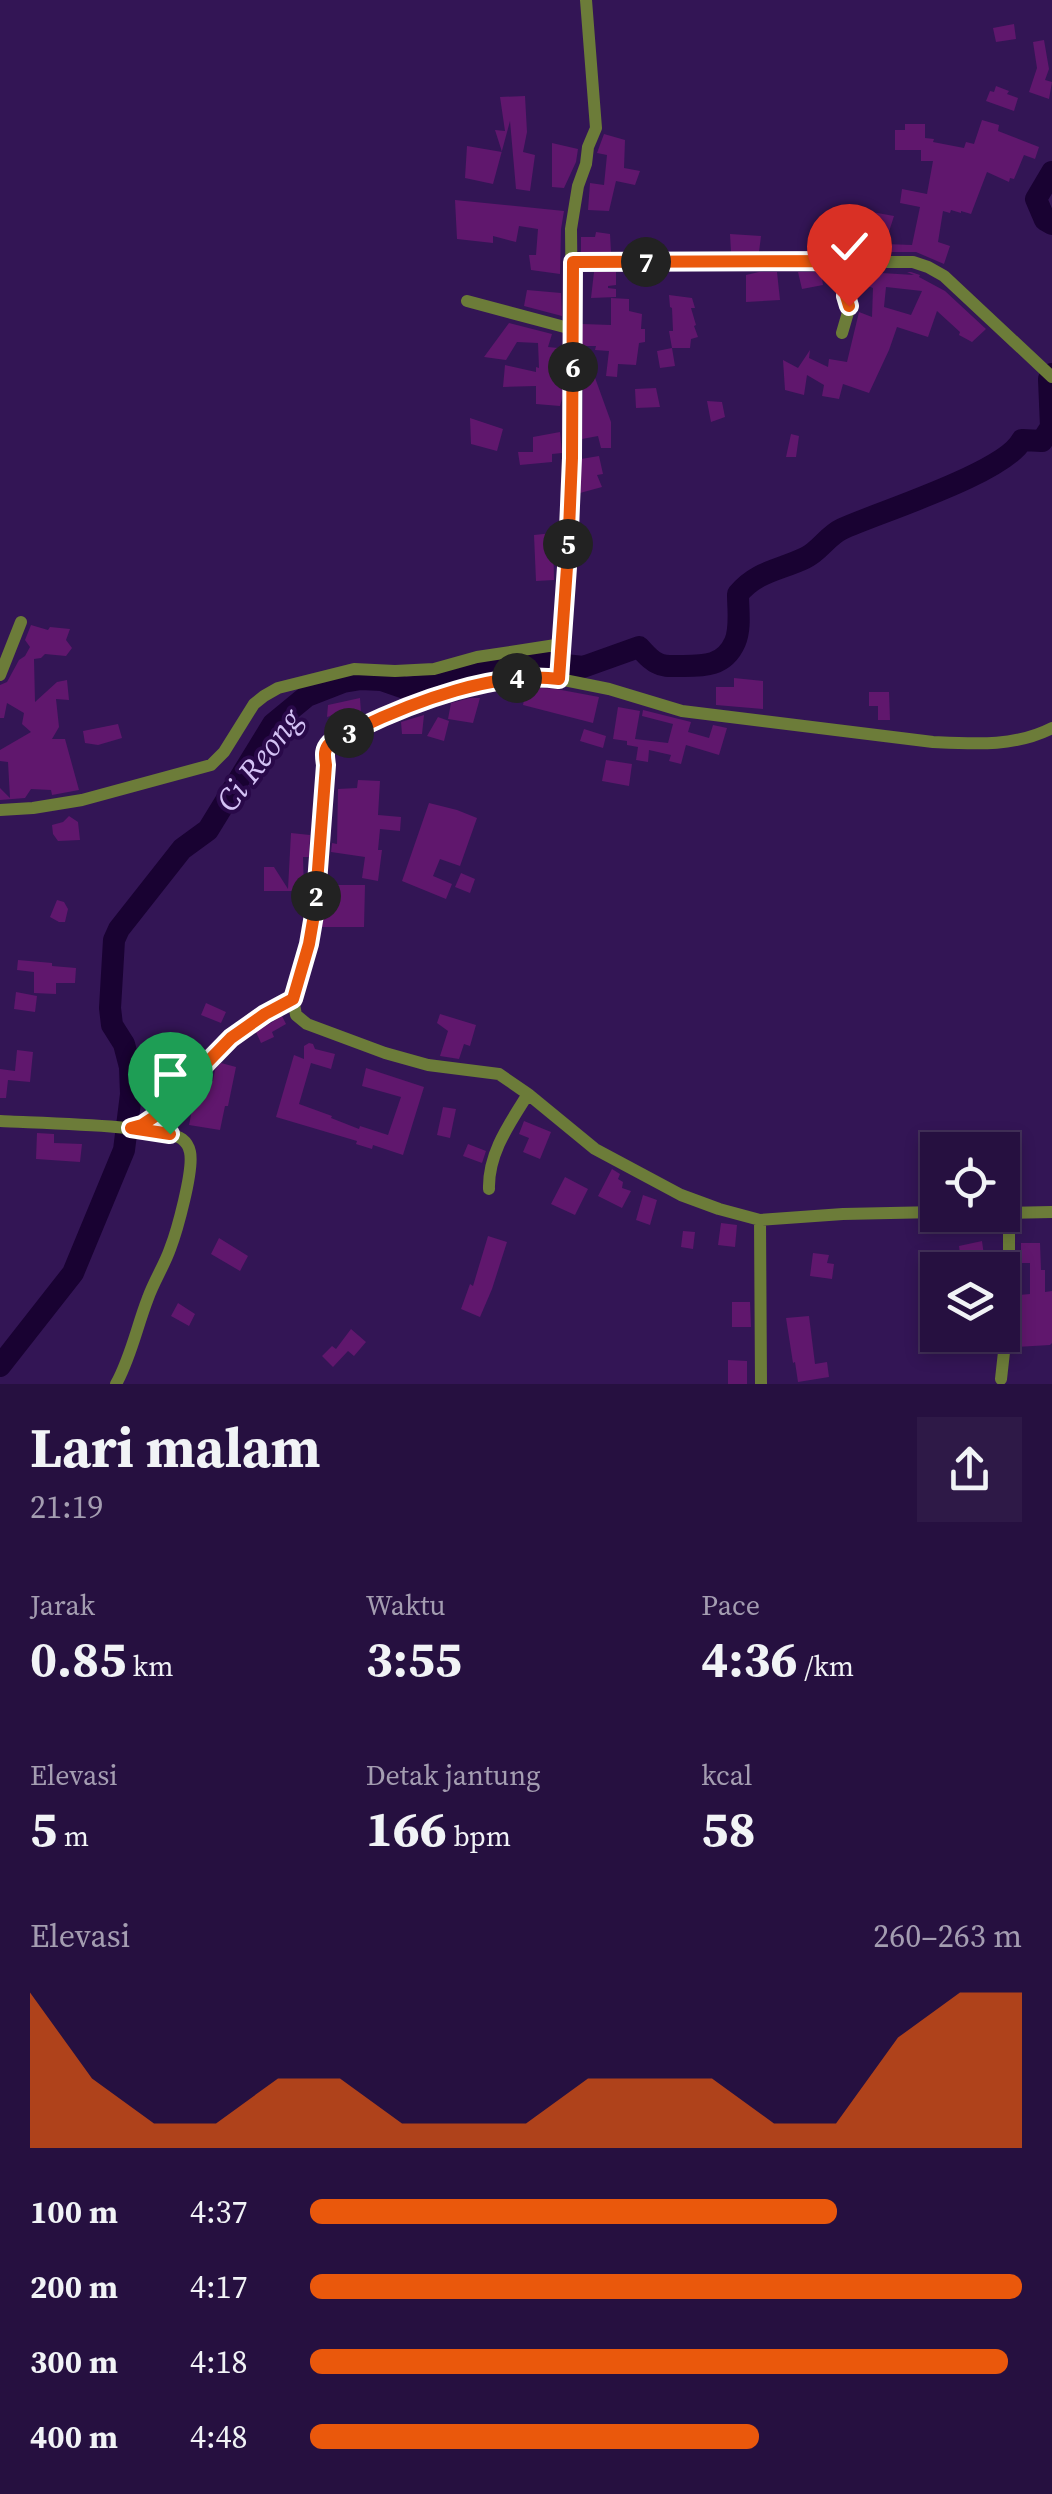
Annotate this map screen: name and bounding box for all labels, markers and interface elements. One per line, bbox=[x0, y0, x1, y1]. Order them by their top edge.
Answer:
pin bbox=[807, 204, 892, 307]
icon: check bbox=[822, 219, 877, 274]
pin: 7 bbox=[621, 237, 671, 287]
text: 7 bbox=[638, 243, 654, 281]
pin: 6 bbox=[548, 342, 598, 392]
text: 6 bbox=[565, 348, 581, 386]
pin: 5 bbox=[543, 519, 593, 569]
text: 5 bbox=[560, 525, 576, 563]
pin: 4 bbox=[492, 653, 542, 703]
text: 4 bbox=[509, 659, 525, 697]
water label: Ci Reong bbox=[206, 698, 313, 821]
pin: 3 bbox=[324, 708, 374, 758]
text: 3 bbox=[341, 714, 357, 752]
pin: 2 bbox=[291, 871, 341, 921]
text: 2 bbox=[308, 877, 324, 915]
pin bbox=[128, 1032, 213, 1135]
icon: arrive bbox=[143, 1047, 198, 1102]
map controls bbox=[920, 1132, 1020, 1352]
button: locate bbox=[920, 1132, 1020, 1232]
button: layers bbox=[920, 1252, 1020, 1352]
text: Lari malam bbox=[30, 1410, 321, 1485]
button: share bbox=[917, 1417, 1022, 1522]
text: 21:19 bbox=[30, 1485, 104, 1529]
text: Jarak bbox=[30, 1586, 95, 1624]
text: Waktu bbox=[366, 1586, 446, 1624]
text: Pace bbox=[701, 1586, 760, 1624]
text: 0.85 bbox=[30, 1624, 126, 1693]
text: 3:55 bbox=[366, 1624, 462, 1693]
text: 4:36 bbox=[701, 1624, 798, 1693]
text: km bbox=[126, 1647, 173, 1685]
text: /km bbox=[798, 1647, 854, 1685]
text: Elevasi bbox=[30, 1756, 118, 1794]
text: Detak jantung bbox=[366, 1756, 541, 1794]
text: kcal bbox=[701, 1756, 752, 1794]
text: 5 bbox=[30, 1794, 57, 1863]
text: 166 bbox=[366, 1794, 447, 1863]
text: 58 bbox=[701, 1794, 756, 1863]
text: m bbox=[57, 1817, 89, 1855]
text: bpm bbox=[447, 1817, 511, 1855]
text: Elevasi bbox=[30, 1914, 130, 1958]
text: 260–263 m bbox=[873, 1914, 1022, 1958]
text: 100 m bbox=[30, 2190, 118, 2234]
text: 4:37 bbox=[190, 2190, 248, 2234]
text: 200 m bbox=[30, 2265, 118, 2309]
text: 4:17 bbox=[190, 2265, 248, 2309]
text: 300 m bbox=[30, 2340, 118, 2384]
text: 4:18 bbox=[190, 2340, 248, 2384]
text: 400 m bbox=[30, 2415, 118, 2459]
text: 4:48 bbox=[190, 2415, 248, 2459]

